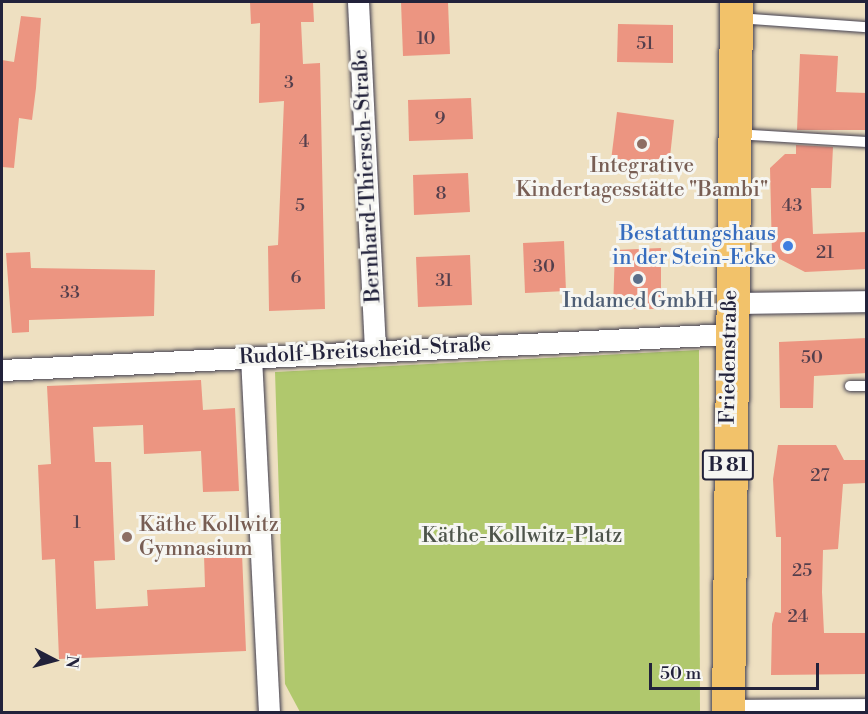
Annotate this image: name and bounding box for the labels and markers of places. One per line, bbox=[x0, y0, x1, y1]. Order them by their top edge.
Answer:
marker: Integrative Kindertagesstätte "Bambi" bbox=[635, 137, 649, 151]
place label: Integrative Kindertagesstätte "Bambi" bbox=[516, 153, 768, 203]
place label: Bestattungshaus in der Stein-Ecke bbox=[612, 221, 776, 271]
marker: Bestattungshaus in der Stein-Ecke bbox=[781, 239, 795, 253]
marker: Indamed GmbH bbox=[631, 272, 645, 286]
place label: Indamed GmbH bbox=[563, 288, 713, 314]
place label: Käthe Kollwitz Gymnasium bbox=[139, 512, 279, 562]
marker: Käthe Kollwitz Gymnasium bbox=[120, 530, 134, 544]

